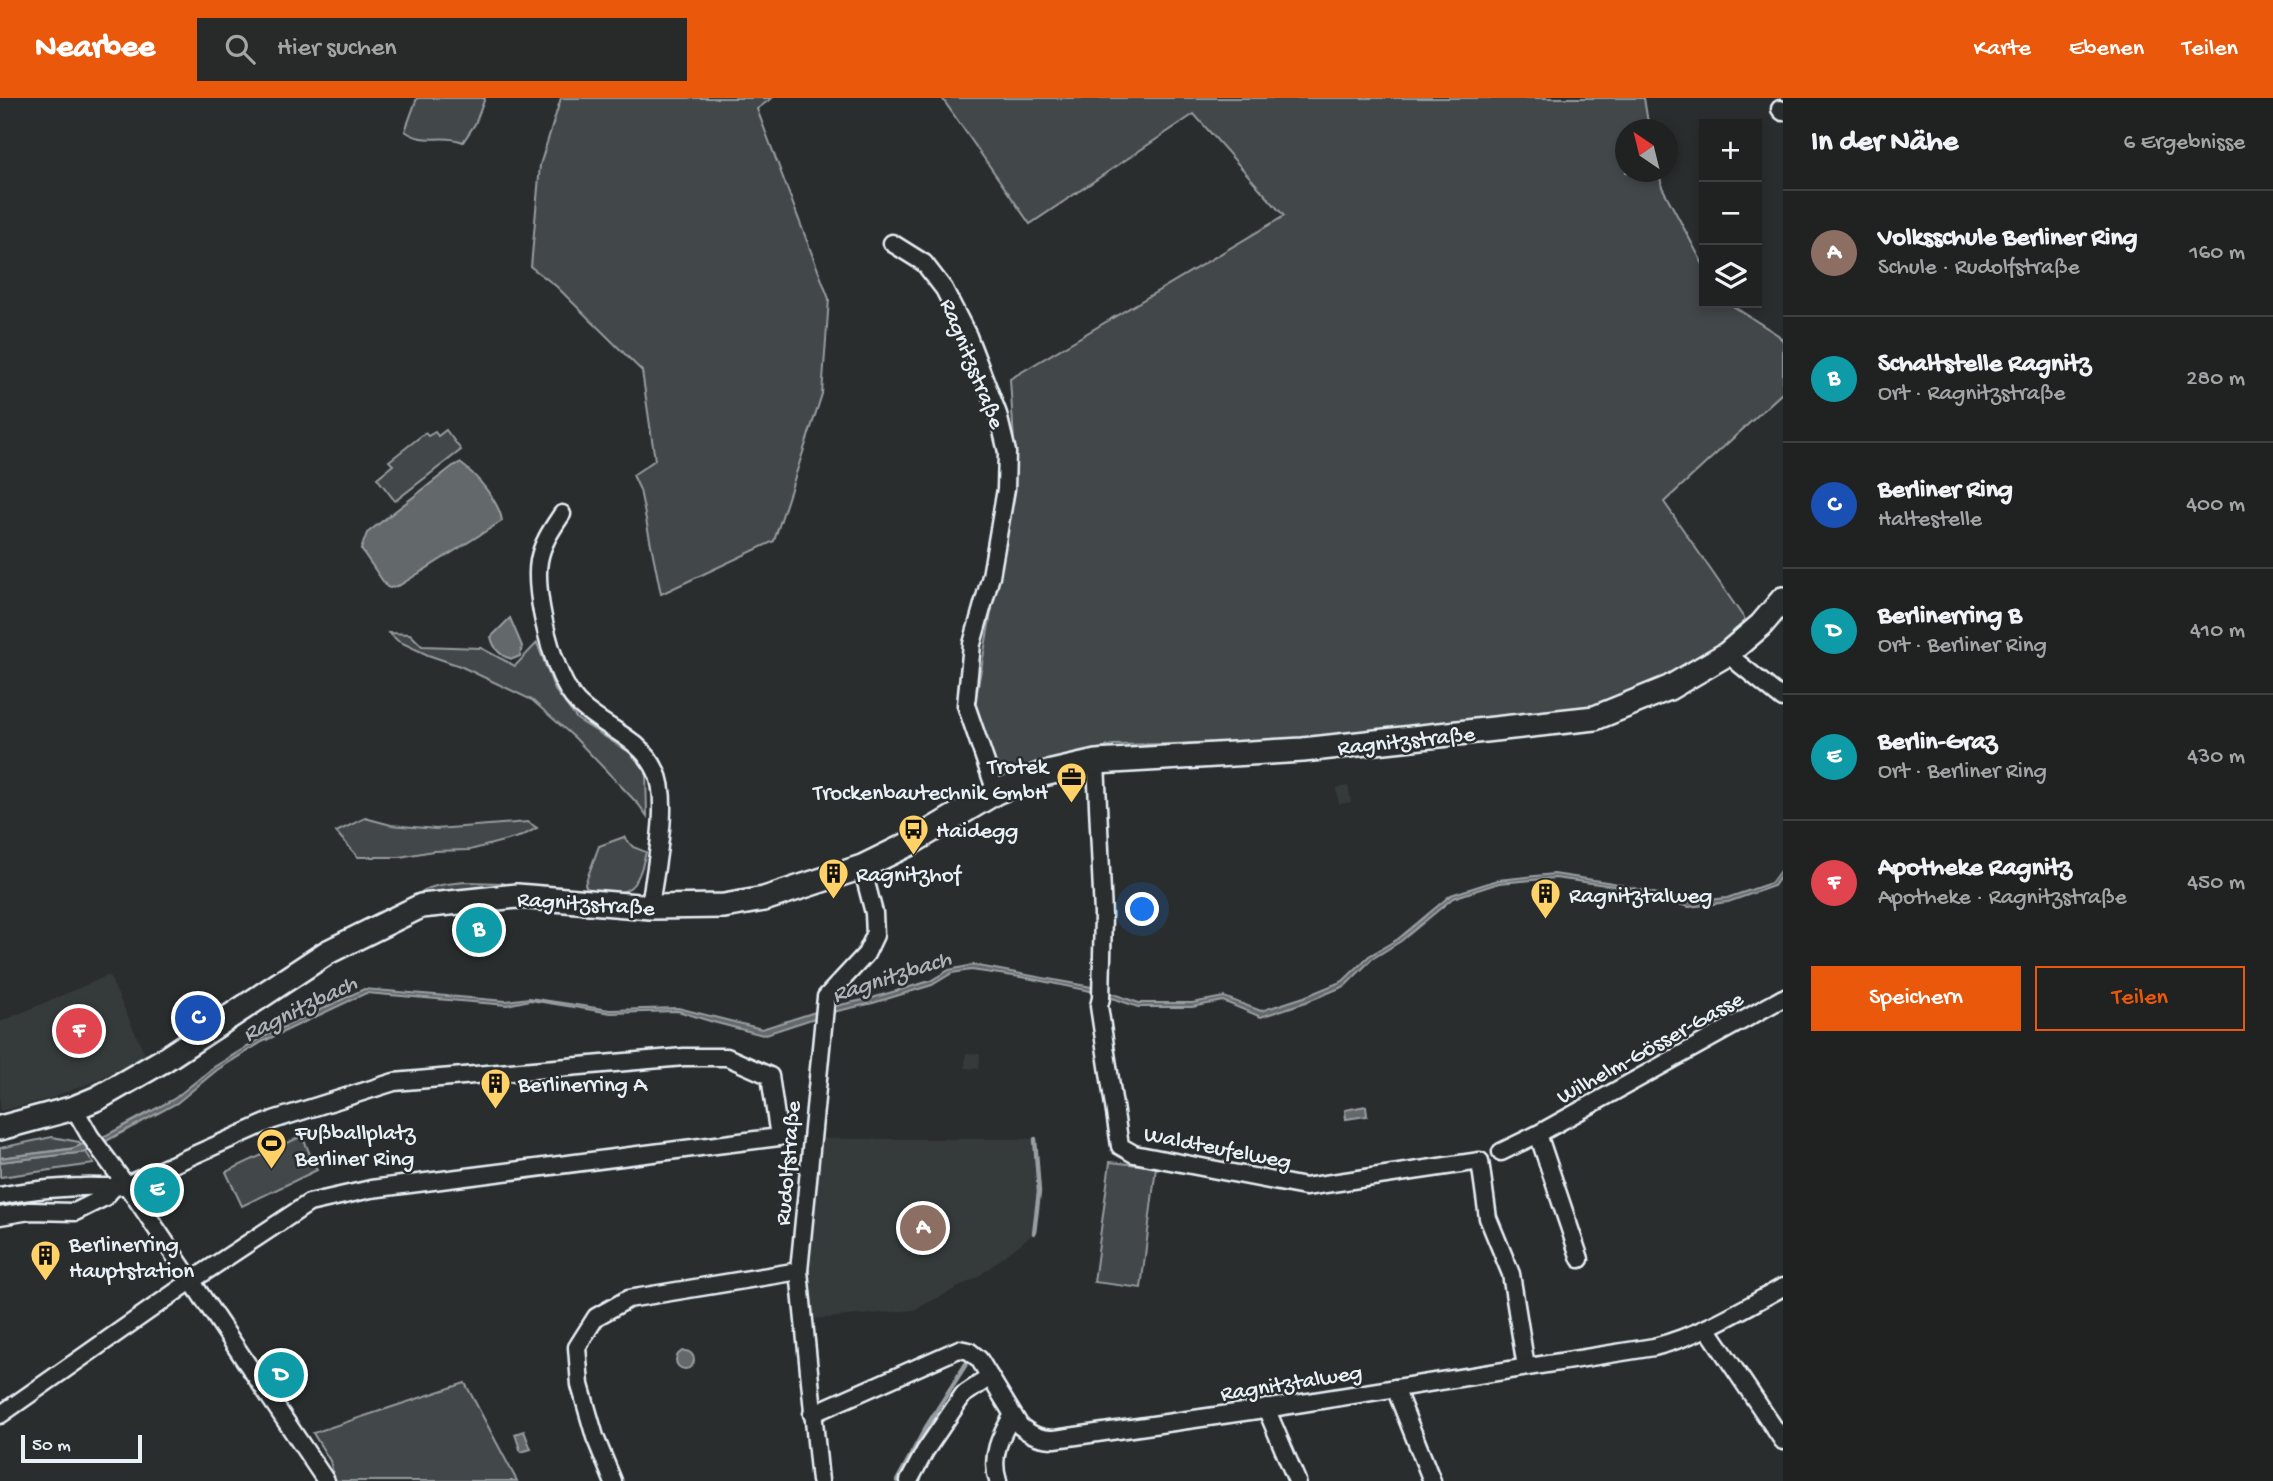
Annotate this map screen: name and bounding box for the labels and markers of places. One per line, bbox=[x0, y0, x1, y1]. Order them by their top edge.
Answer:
place label: Trotek Trockenbautechnik GmbH bbox=[811, 755, 1051, 808]
office icon: Trotek Trockenbautechnik GmbH bbox=[1054, 761, 1088, 805]
bus stop icon: Haidegg bbox=[896, 812, 930, 856]
place label: Haidegg bbox=[936, 819, 1018, 846]
building icon: Ragnitzhof bbox=[816, 856, 850, 900]
place label: Ragnitzhof bbox=[856, 863, 963, 890]
building icon: Ragnitztalweg bbox=[1529, 877, 1563, 921]
place label: Ragnitztalweg bbox=[1569, 884, 1712, 911]
pin: B bbox=[456, 904, 502, 956]
pin: C bbox=[175, 992, 221, 1044]
pin: F bbox=[56, 1005, 102, 1057]
building icon: Berlinerring A bbox=[478, 1066, 512, 1110]
place label: Berlinerring A bbox=[517, 1073, 648, 1100]
place label: Fußballplatz Berliner Ring bbox=[294, 1121, 416, 1174]
sports icon: Fußballplatz Berliner Ring bbox=[255, 1127, 289, 1171]
pin: E bbox=[134, 1164, 180, 1216]
pin: A bbox=[900, 1202, 946, 1254]
place label: Berlinerring Hauptstation bbox=[68, 1233, 194, 1286]
building icon: Berlinerring Hauptstation bbox=[29, 1239, 63, 1283]
pin: D bbox=[258, 1349, 304, 1401]

